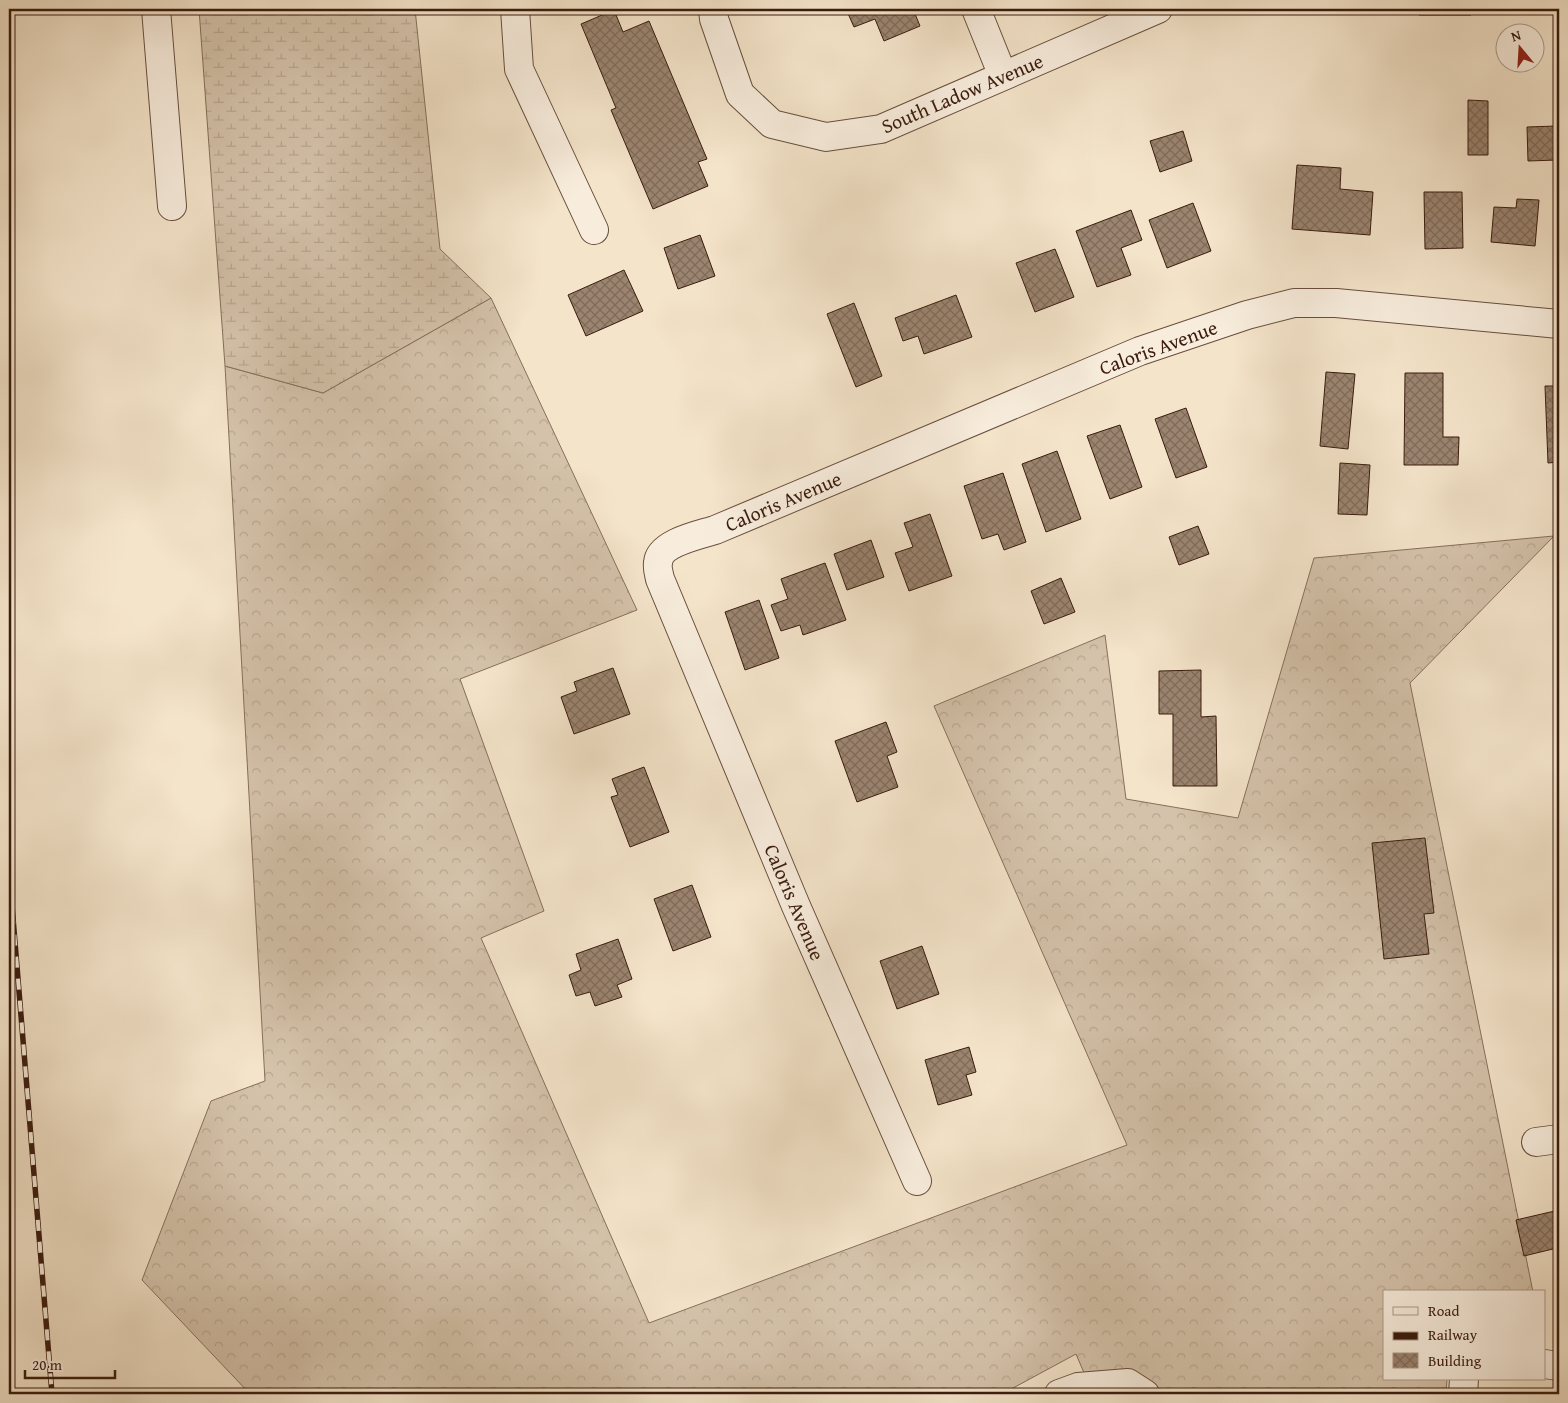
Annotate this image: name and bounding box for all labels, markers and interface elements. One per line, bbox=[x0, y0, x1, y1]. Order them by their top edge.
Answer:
north arrow bbox=[1496, 22, 1546, 72]
text: N bbox=[1508, 24, 1524, 47]
street label: South Ladow Avenue bbox=[877, 46, 1047, 140]
street label: Caloris Avenue bbox=[1095, 312, 1221, 382]
street label: Caloris Avenue bbox=[720, 463, 846, 539]
street label: Caloris Avenue bbox=[757, 839, 833, 965]
legend bbox=[1383, 1290, 1546, 1380]
text: Road bbox=[1428, 1300, 1459, 1321]
text: Railway bbox=[1428, 1324, 1478, 1345]
scale bar bbox=[25, 1348, 115, 1380]
text: Building bbox=[1428, 1350, 1482, 1371]
text: 20 m bbox=[32, 1354, 63, 1375]

